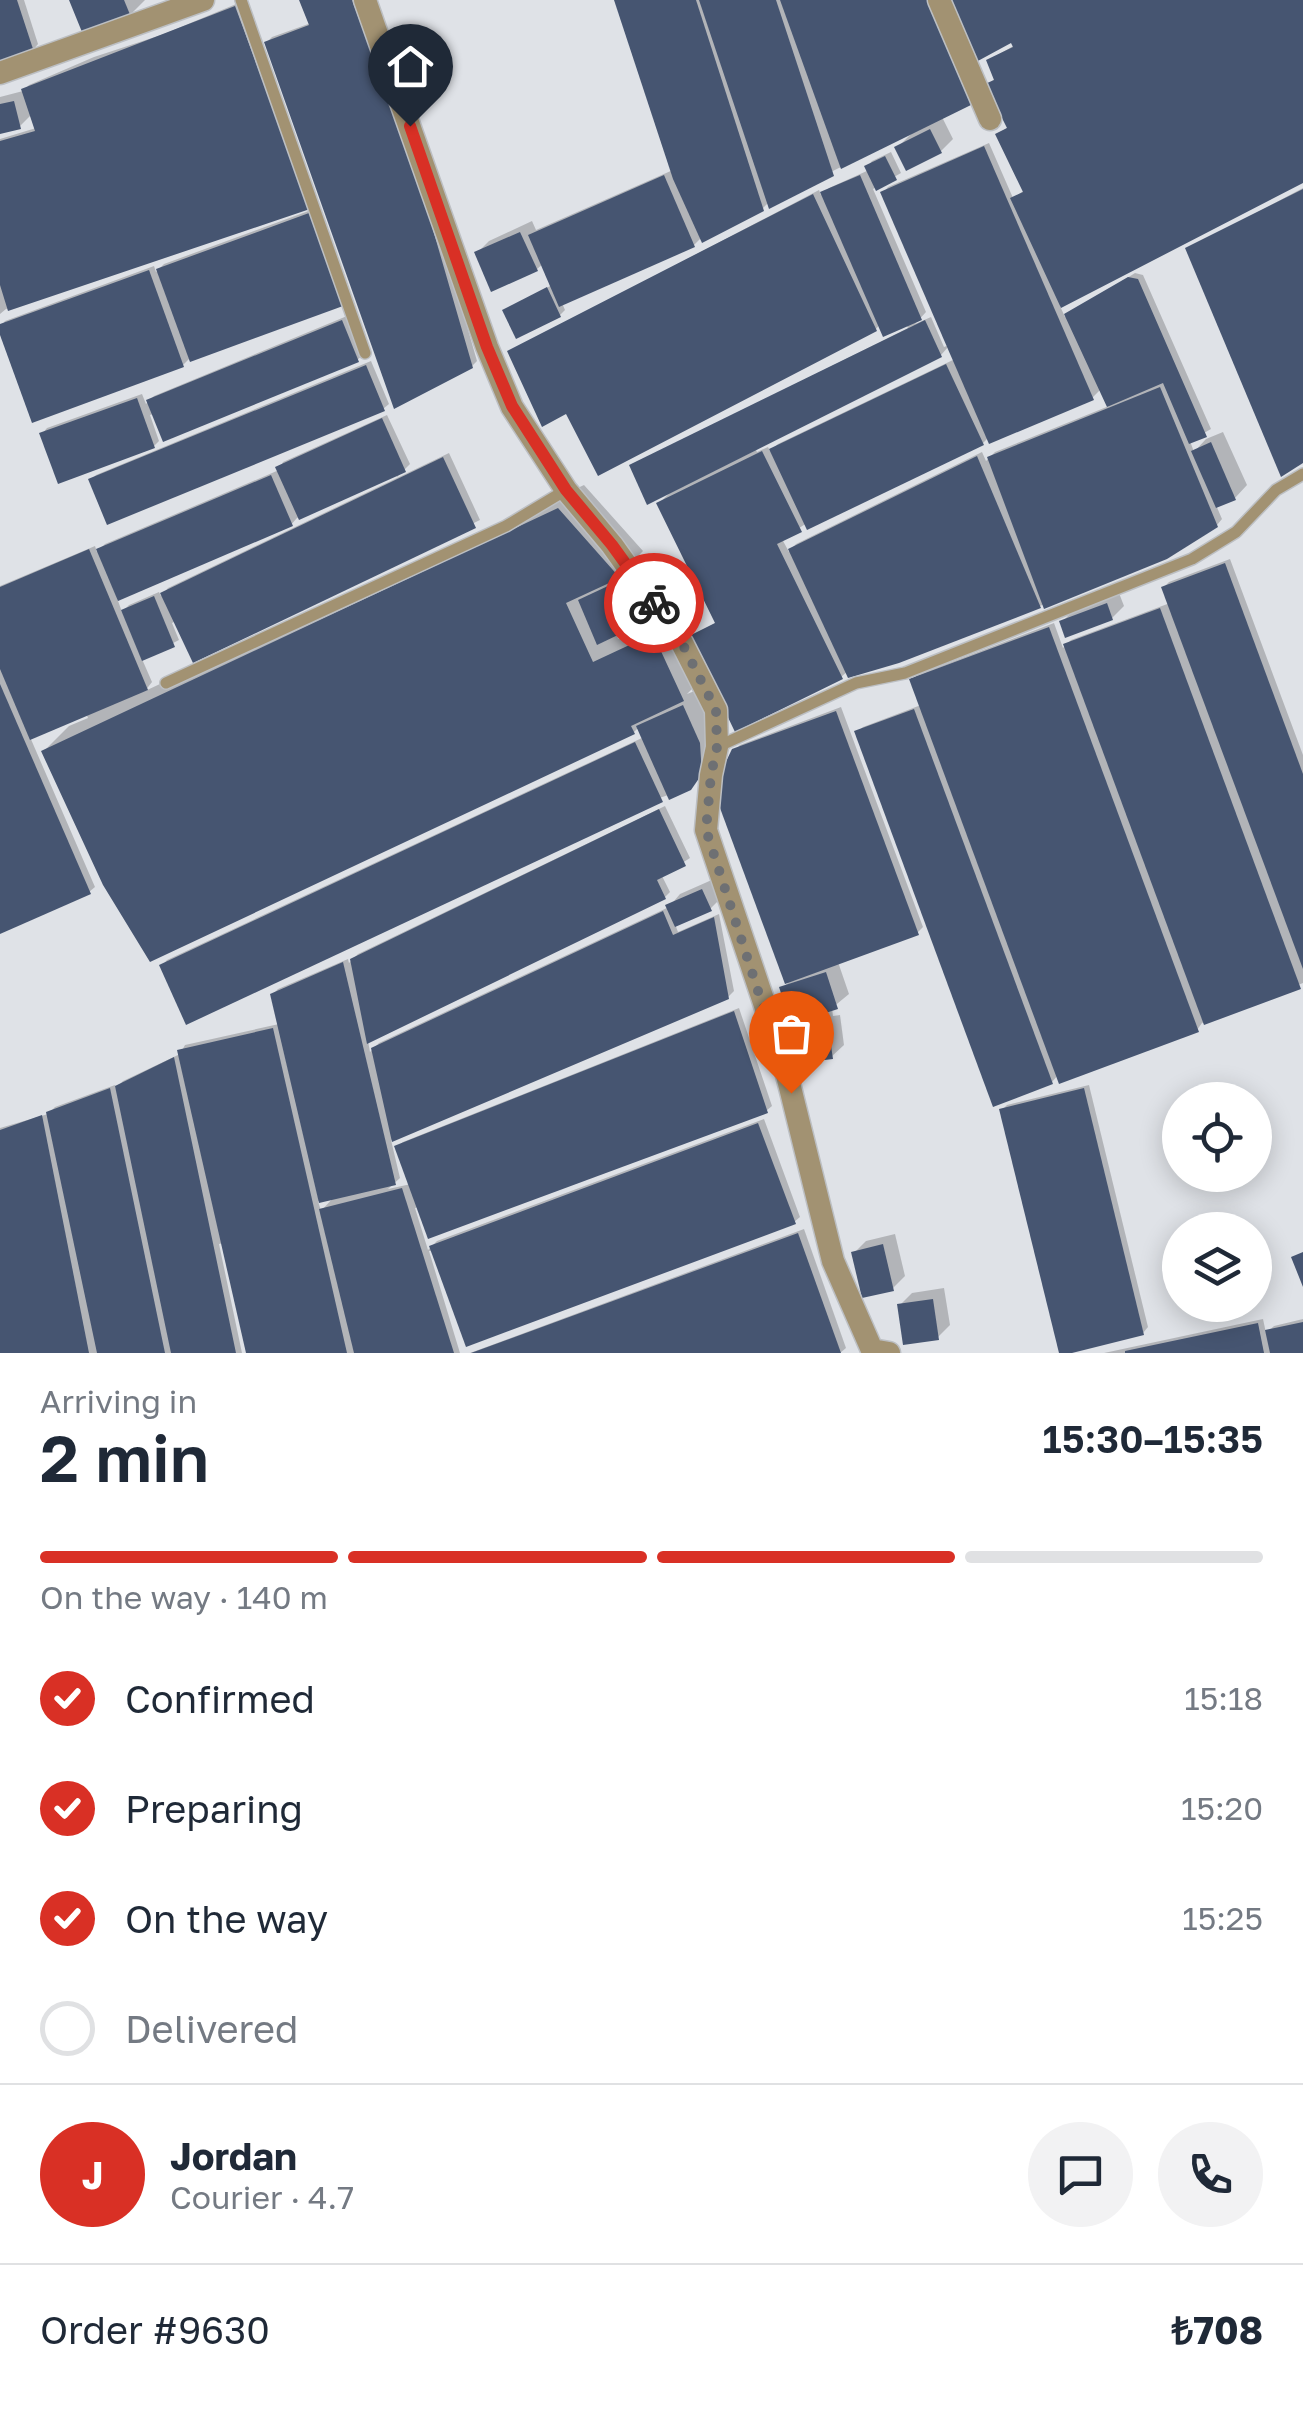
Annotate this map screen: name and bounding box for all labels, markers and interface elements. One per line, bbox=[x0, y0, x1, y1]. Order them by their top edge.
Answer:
pin bbox=[368, 24, 453, 127]
icon: home bbox=[383, 39, 438, 94]
courier bbox=[604, 553, 704, 653]
icon: bike bbox=[627, 576, 682, 631]
pin bbox=[749, 991, 834, 1094]
icon: bag bbox=[764, 1006, 819, 1061]
map controls bbox=[1162, 1082, 1272, 1322]
button: locate bbox=[1162, 1082, 1272, 1192]
button: layers bbox=[1162, 1212, 1272, 1322]
text: Arriving in bbox=[40, 1382, 197, 1420]
text: 15:30–15:35 bbox=[1043, 1416, 1263, 1461]
text: 2 min bbox=[40, 1418, 209, 1496]
text: On the way · 140 m bbox=[40, 1578, 328, 1616]
icon: check bbox=[40, 1671, 95, 1726]
text: Confirmed bbox=[125, 1676, 315, 1721]
text: 15:18 bbox=[1184, 1679, 1263, 1717]
icon: check bbox=[40, 1781, 95, 1836]
text: Preparing bbox=[125, 1786, 303, 1831]
text: 15:20 bbox=[1181, 1789, 1263, 1827]
icon: check bbox=[40, 1891, 95, 1946]
text: On the way bbox=[125, 1896, 328, 1941]
text: 15:25 bbox=[1182, 1899, 1263, 1937]
text: Delivered bbox=[125, 2006, 298, 2051]
button: chat bbox=[1028, 2122, 1133, 2227]
button: phone bbox=[1158, 2122, 1263, 2227]
text: Jordan bbox=[170, 2133, 297, 2178]
text: J bbox=[82, 2152, 103, 2197]
text: Courier · 4.7 bbox=[170, 2178, 354, 2216]
text: Order #9630 bbox=[40, 2307, 270, 2352]
text: ₺708 bbox=[1172, 2307, 1263, 2352]

